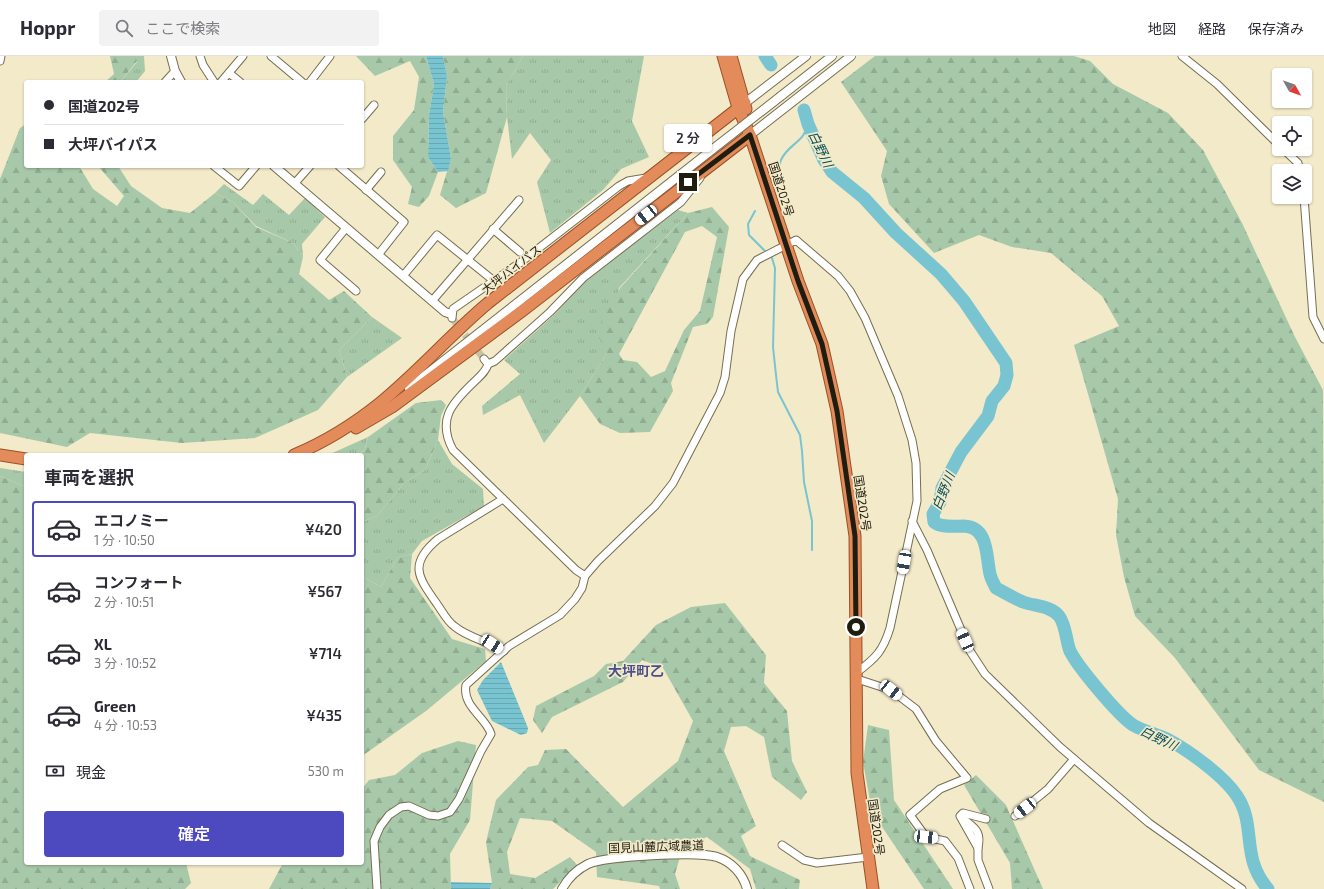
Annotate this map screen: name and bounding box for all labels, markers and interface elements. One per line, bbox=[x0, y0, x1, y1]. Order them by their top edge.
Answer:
search box bbox=[99, 10, 379, 46]
text: Hoppr bbox=[20, 16, 75, 39]
icon: search bbox=[113, 17, 135, 39]
text: ここで検索 bbox=[145, 19, 220, 37]
text: 地図 bbox=[1148, 20, 1176, 37]
text: 経路 bbox=[1198, 20, 1226, 37]
text: 保存済み bbox=[1248, 20, 1304, 37]
north arrow bbox=[1272, 68, 1312, 108]
map controls bbox=[1272, 68, 1312, 204]
text: 国道202号 bbox=[68, 97, 140, 115]
button: locate bbox=[1272, 116, 1312, 156]
callout: 2 分 bbox=[664, 124, 712, 152]
water label: 白野川 bbox=[805, 128, 838, 172]
text: 2 分 bbox=[676, 130, 700, 146]
text: 大坪バイパス bbox=[68, 135, 158, 153]
street label: 国道202号 bbox=[767, 160, 797, 218]
button: layers bbox=[1272, 164, 1312, 204]
route end bbox=[679, 173, 697, 191]
car bbox=[633, 203, 659, 227]
street label: 大坪バイパス bbox=[478, 241, 544, 297]
text: 車両を選択 bbox=[44, 466, 134, 488]
water label: 白野川 bbox=[928, 468, 958, 512]
street label: 国道202号 bbox=[852, 474, 874, 532]
icon: car bbox=[46, 511, 82, 547]
text: エコノミー bbox=[94, 511, 169, 529]
text: ¥420 bbox=[305, 520, 342, 538]
text: 1 分 · 10:50 bbox=[94, 532, 155, 548]
car bbox=[896, 549, 912, 575]
icon: car bbox=[46, 573, 82, 609]
text: コンフォート bbox=[94, 573, 184, 591]
text: ¥567 bbox=[308, 582, 342, 600]
text: 2 分 · 10:51 bbox=[94, 594, 154, 610]
route start bbox=[847, 618, 865, 636]
car bbox=[955, 627, 975, 653]
car bbox=[479, 632, 505, 656]
icon: car bbox=[46, 635, 82, 671]
text: XL bbox=[94, 635, 112, 653]
text: ¥714 bbox=[309, 644, 342, 662]
text: 3 分 · 10:52 bbox=[94, 655, 156, 671]
district label: 大坪町乙 bbox=[608, 662, 664, 679]
car bbox=[878, 678, 904, 702]
icon: car bbox=[46, 697, 82, 733]
text: Green bbox=[94, 697, 136, 715]
text: ¥435 bbox=[306, 706, 342, 724]
text: 4 分 · 10:53 bbox=[94, 717, 157, 733]
water label: 白野川 bbox=[1138, 722, 1182, 755]
icon: cash bbox=[44, 760, 66, 782]
text: 現金 bbox=[76, 763, 106, 781]
text: 530 m bbox=[308, 763, 344, 779]
car bbox=[1012, 796, 1038, 820]
street label: 国道202号 bbox=[866, 798, 888, 856]
button: 確定 bbox=[44, 811, 344, 857]
car bbox=[913, 830, 939, 844]
street label: 国見山麓広域農道 bbox=[608, 837, 704, 855]

